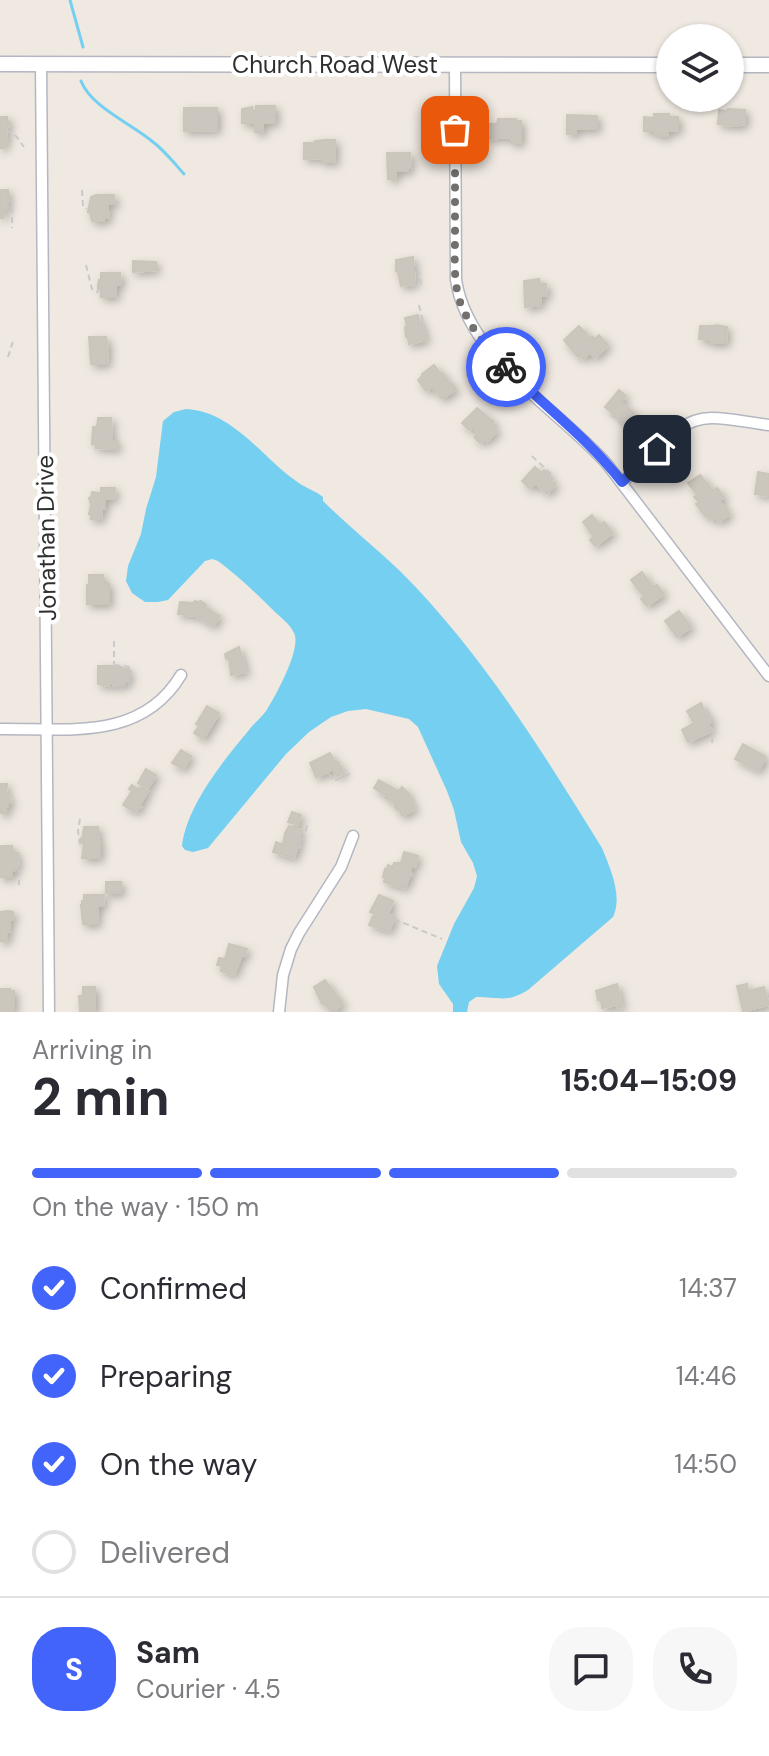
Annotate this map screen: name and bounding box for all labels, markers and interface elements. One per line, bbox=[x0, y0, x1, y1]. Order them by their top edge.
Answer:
map controls bbox=[656, 24, 744, 112]
button: layers bbox=[656, 24, 744, 112]
street label: Church Road West bbox=[232, 49, 438, 80]
pin bbox=[421, 96, 489, 164]
icon: bag bbox=[433, 108, 477, 152]
courier bbox=[466, 327, 546, 407]
icon: bike bbox=[484, 345, 528, 389]
pin bbox=[623, 415, 691, 483]
icon: home bbox=[635, 427, 679, 471]
street label: Jonathan Drive bbox=[29, 455, 63, 621]
text: Arriving in bbox=[32, 1033, 152, 1067]
text: 15:04–15:09 bbox=[561, 1061, 737, 1100]
text: 2 min bbox=[32, 1063, 170, 1131]
text: On the way · 150 m bbox=[32, 1190, 259, 1224]
icon: check bbox=[32, 1266, 76, 1310]
text: Confirmed bbox=[100, 1269, 247, 1308]
text: 14:37 bbox=[679, 1271, 737, 1305]
icon: check bbox=[32, 1354, 76, 1398]
text: Preparing bbox=[100, 1357, 232, 1396]
text: 14:46 bbox=[676, 1359, 737, 1393]
icon: check bbox=[32, 1442, 76, 1486]
text: On the way bbox=[100, 1445, 257, 1484]
text: 14:50 bbox=[674, 1447, 737, 1481]
text: Delivered bbox=[100, 1533, 230, 1572]
button: chat bbox=[549, 1627, 633, 1711]
button: phone bbox=[653, 1627, 737, 1711]
text: Sam bbox=[136, 1633, 200, 1672]
text: S bbox=[65, 1650, 83, 1689]
text: Courier · 4.5 bbox=[136, 1672, 281, 1706]

